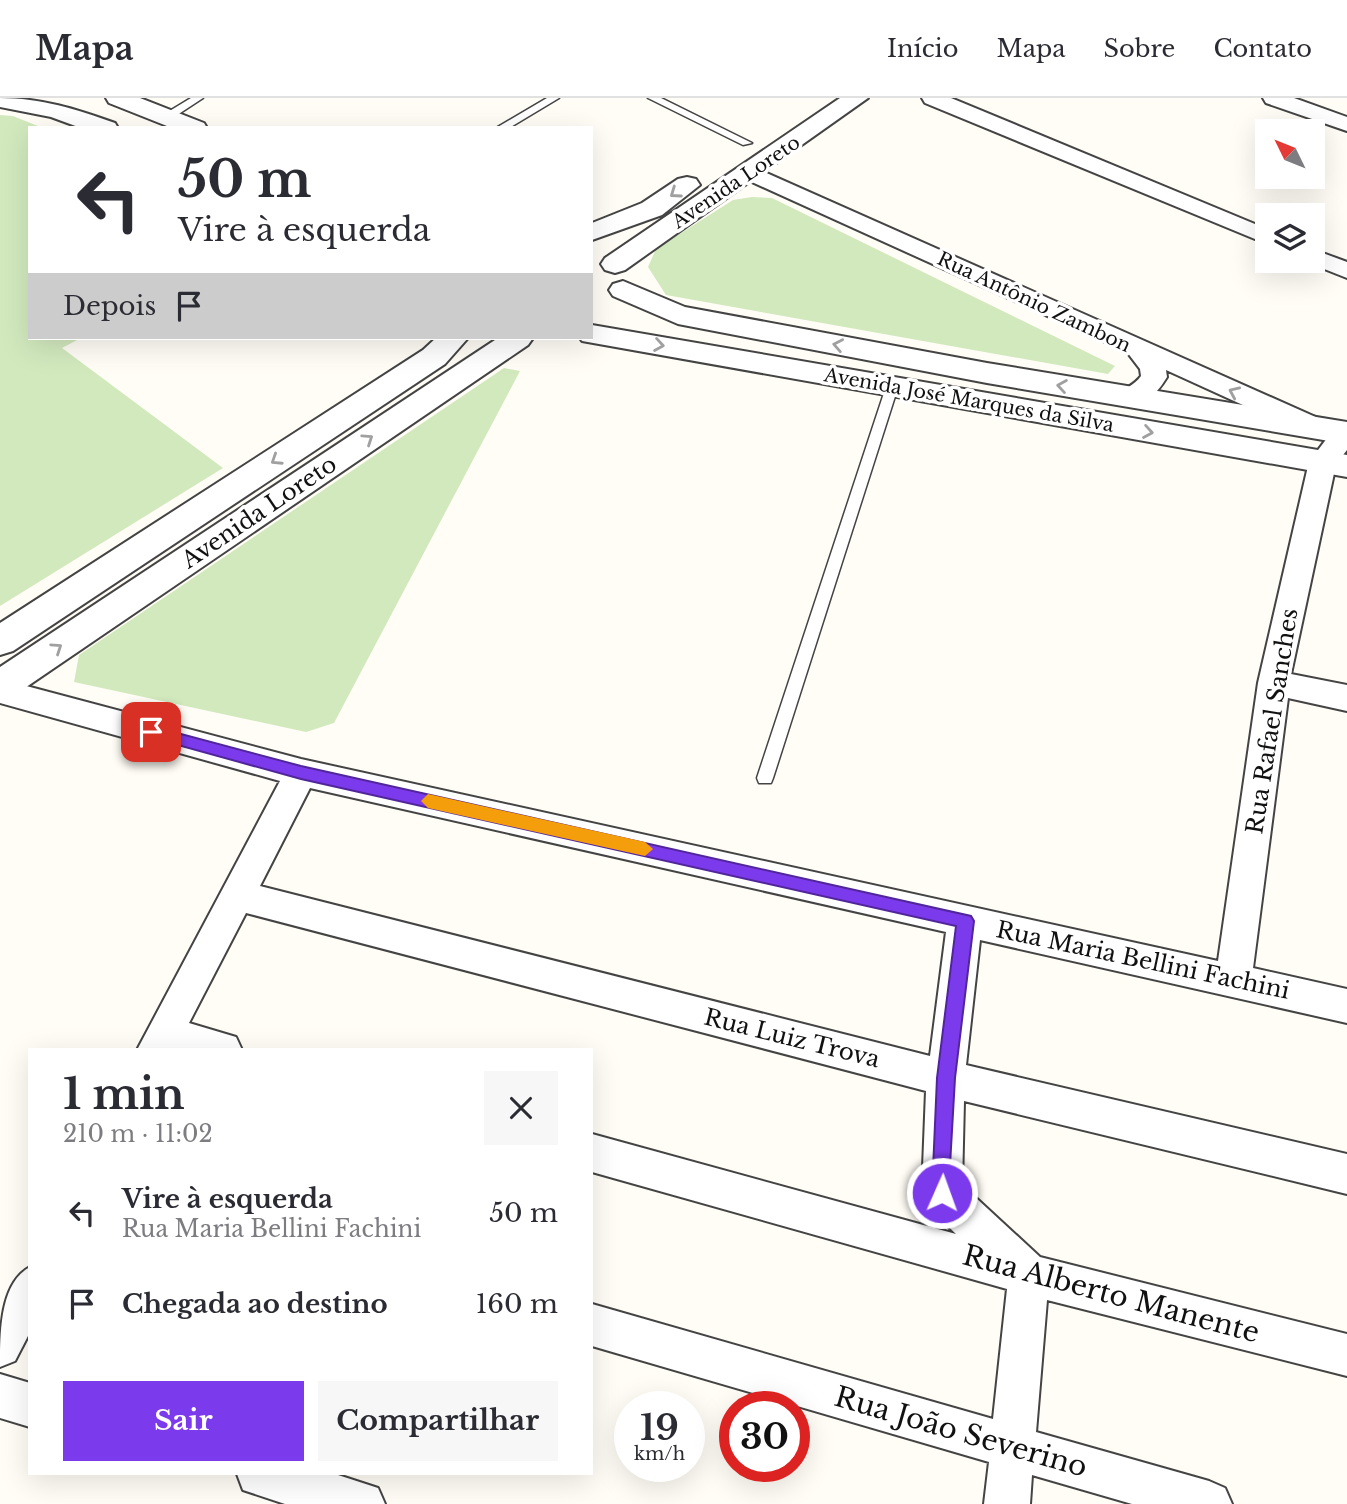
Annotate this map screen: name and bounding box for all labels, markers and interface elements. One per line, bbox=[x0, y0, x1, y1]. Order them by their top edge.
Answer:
text: Mapa bbox=[35, 28, 134, 69]
text: Início bbox=[887, 34, 959, 63]
text: Mapa bbox=[997, 34, 1066, 63]
text: Sobre bbox=[1104, 34, 1175, 63]
text: Contato bbox=[1213, 34, 1312, 63]
north arrow bbox=[1255, 119, 1325, 189]
map controls bbox=[1255, 119, 1325, 273]
street label: Avenida Loreto bbox=[667, 131, 804, 234]
text: 50 m bbox=[178, 149, 311, 210]
icon: left bbox=[63, 154, 154, 245]
one-way arrow bbox=[670, 185, 683, 198]
button: layers bbox=[1255, 203, 1325, 273]
text: Vire à esquerda bbox=[178, 210, 431, 250]
street label: Rua Antônio Zambon bbox=[934, 247, 1134, 357]
icon: arrive bbox=[170, 287, 208, 325]
text: Depois bbox=[63, 290, 156, 322]
one-way arrow bbox=[653, 337, 665, 352]
one-way arrow bbox=[832, 338, 844, 353]
street label: Avenida José Marques da Silva bbox=[821, 363, 1116, 437]
one-way arrow bbox=[1056, 379, 1068, 394]
one-way arrow bbox=[1229, 386, 1241, 400]
one-way arrow bbox=[1142, 424, 1154, 439]
one-way arrow bbox=[360, 434, 373, 447]
street label: Avenida Loreto bbox=[175, 450, 342, 575]
one-way arrow bbox=[271, 452, 284, 465]
street label: Rua Rafael Sanches bbox=[1240, 606, 1304, 836]
one-way arrow bbox=[49, 643, 62, 656]
pin bbox=[121, 702, 181, 762]
icon: arrive bbox=[132, 713, 170, 751]
street label: Rua Maria Bellini Fachini bbox=[994, 915, 1292, 1005]
street label: Rua Luiz Trova bbox=[701, 1003, 883, 1073]
text: 1 min bbox=[63, 1068, 185, 1120]
button: close bbox=[484, 1071, 558, 1145]
text: 210 m · 11:02 bbox=[63, 1120, 213, 1148]
position arrow bbox=[905, 1156, 979, 1230]
text: Vire à esquerda bbox=[122, 1183, 333, 1215]
icon: left bbox=[63, 1194, 101, 1232]
text: 50 m bbox=[489, 1197, 558, 1229]
text: Rua Maria Bellini Fachini bbox=[122, 1215, 421, 1243]
street label: Rua Alberto Manente bbox=[959, 1238, 1263, 1350]
icon: arrive bbox=[63, 1285, 101, 1323]
text: Chegada ao destino bbox=[122, 1288, 388, 1320]
text: 160 m bbox=[476, 1288, 558, 1320]
street label: Rua João Severino bbox=[831, 1379, 1091, 1485]
button: Sair bbox=[63, 1381, 304, 1461]
button: Compartilhar bbox=[318, 1381, 558, 1461]
speed limit sign: 30 bbox=[719, 1391, 810, 1482]
text: 19 bbox=[640, 1406, 679, 1449]
text: km/h bbox=[634, 1443, 685, 1465]

